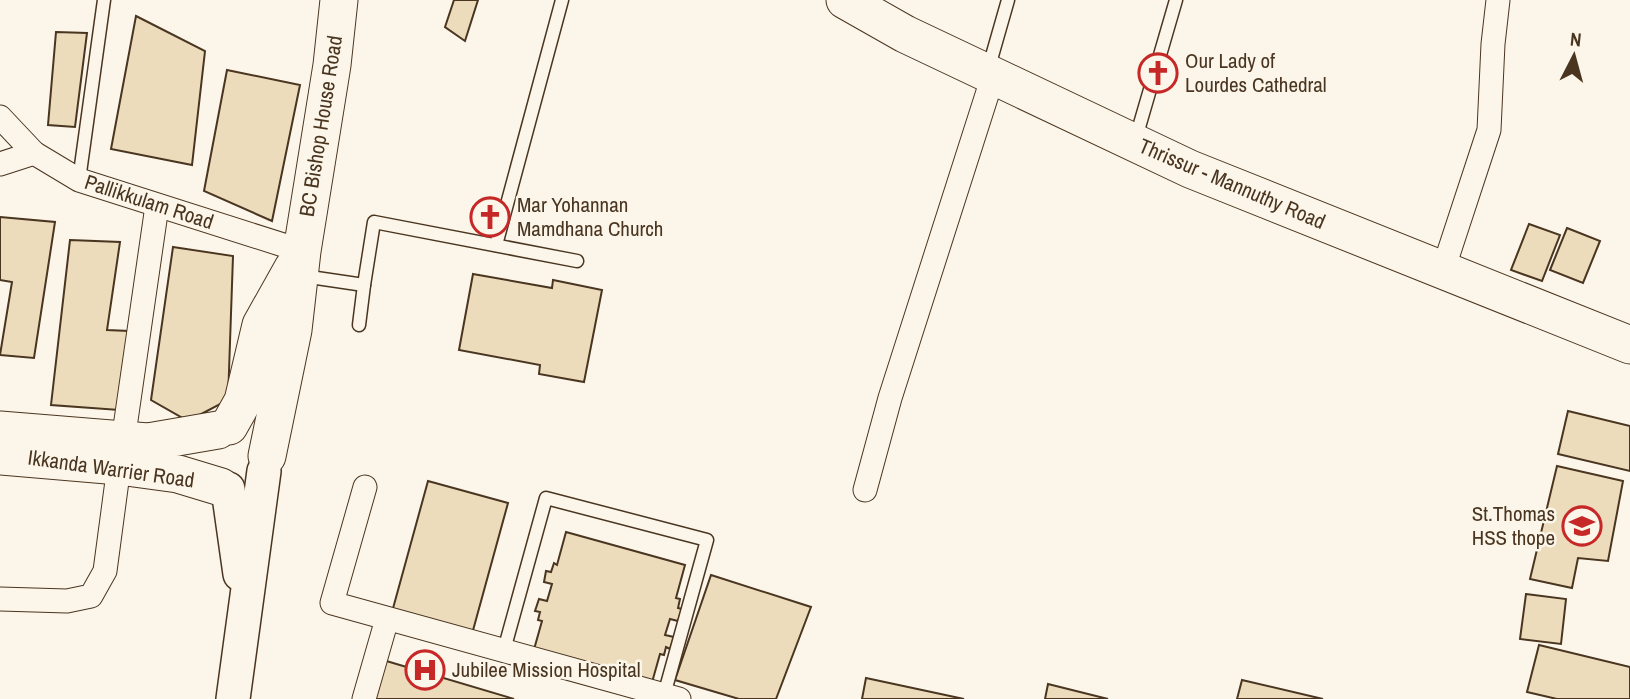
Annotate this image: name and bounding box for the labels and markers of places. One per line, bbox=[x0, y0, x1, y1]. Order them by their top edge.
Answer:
place label: Our Lady of Lourdes Cathedral bbox=[1185, 46, 1327, 99]
church icon: Our Lady of Lourdes Cathedral bbox=[1137, 52, 1179, 94]
place label: Mar Yohannan Mamdhana Church bbox=[517, 190, 663, 243]
church icon: Mar Yohannan Mamdhana Church bbox=[469, 196, 511, 238]
place label: St.Thomas HSS thope bbox=[1472, 499, 1555, 552]
school or university icon: St.Thomas HSS thope bbox=[1561, 505, 1603, 547]
hospital icon: Jubilee Mission Hospital bbox=[404, 649, 446, 691]
place label: Jubilee Mission Hospital bbox=[452, 655, 641, 684]

